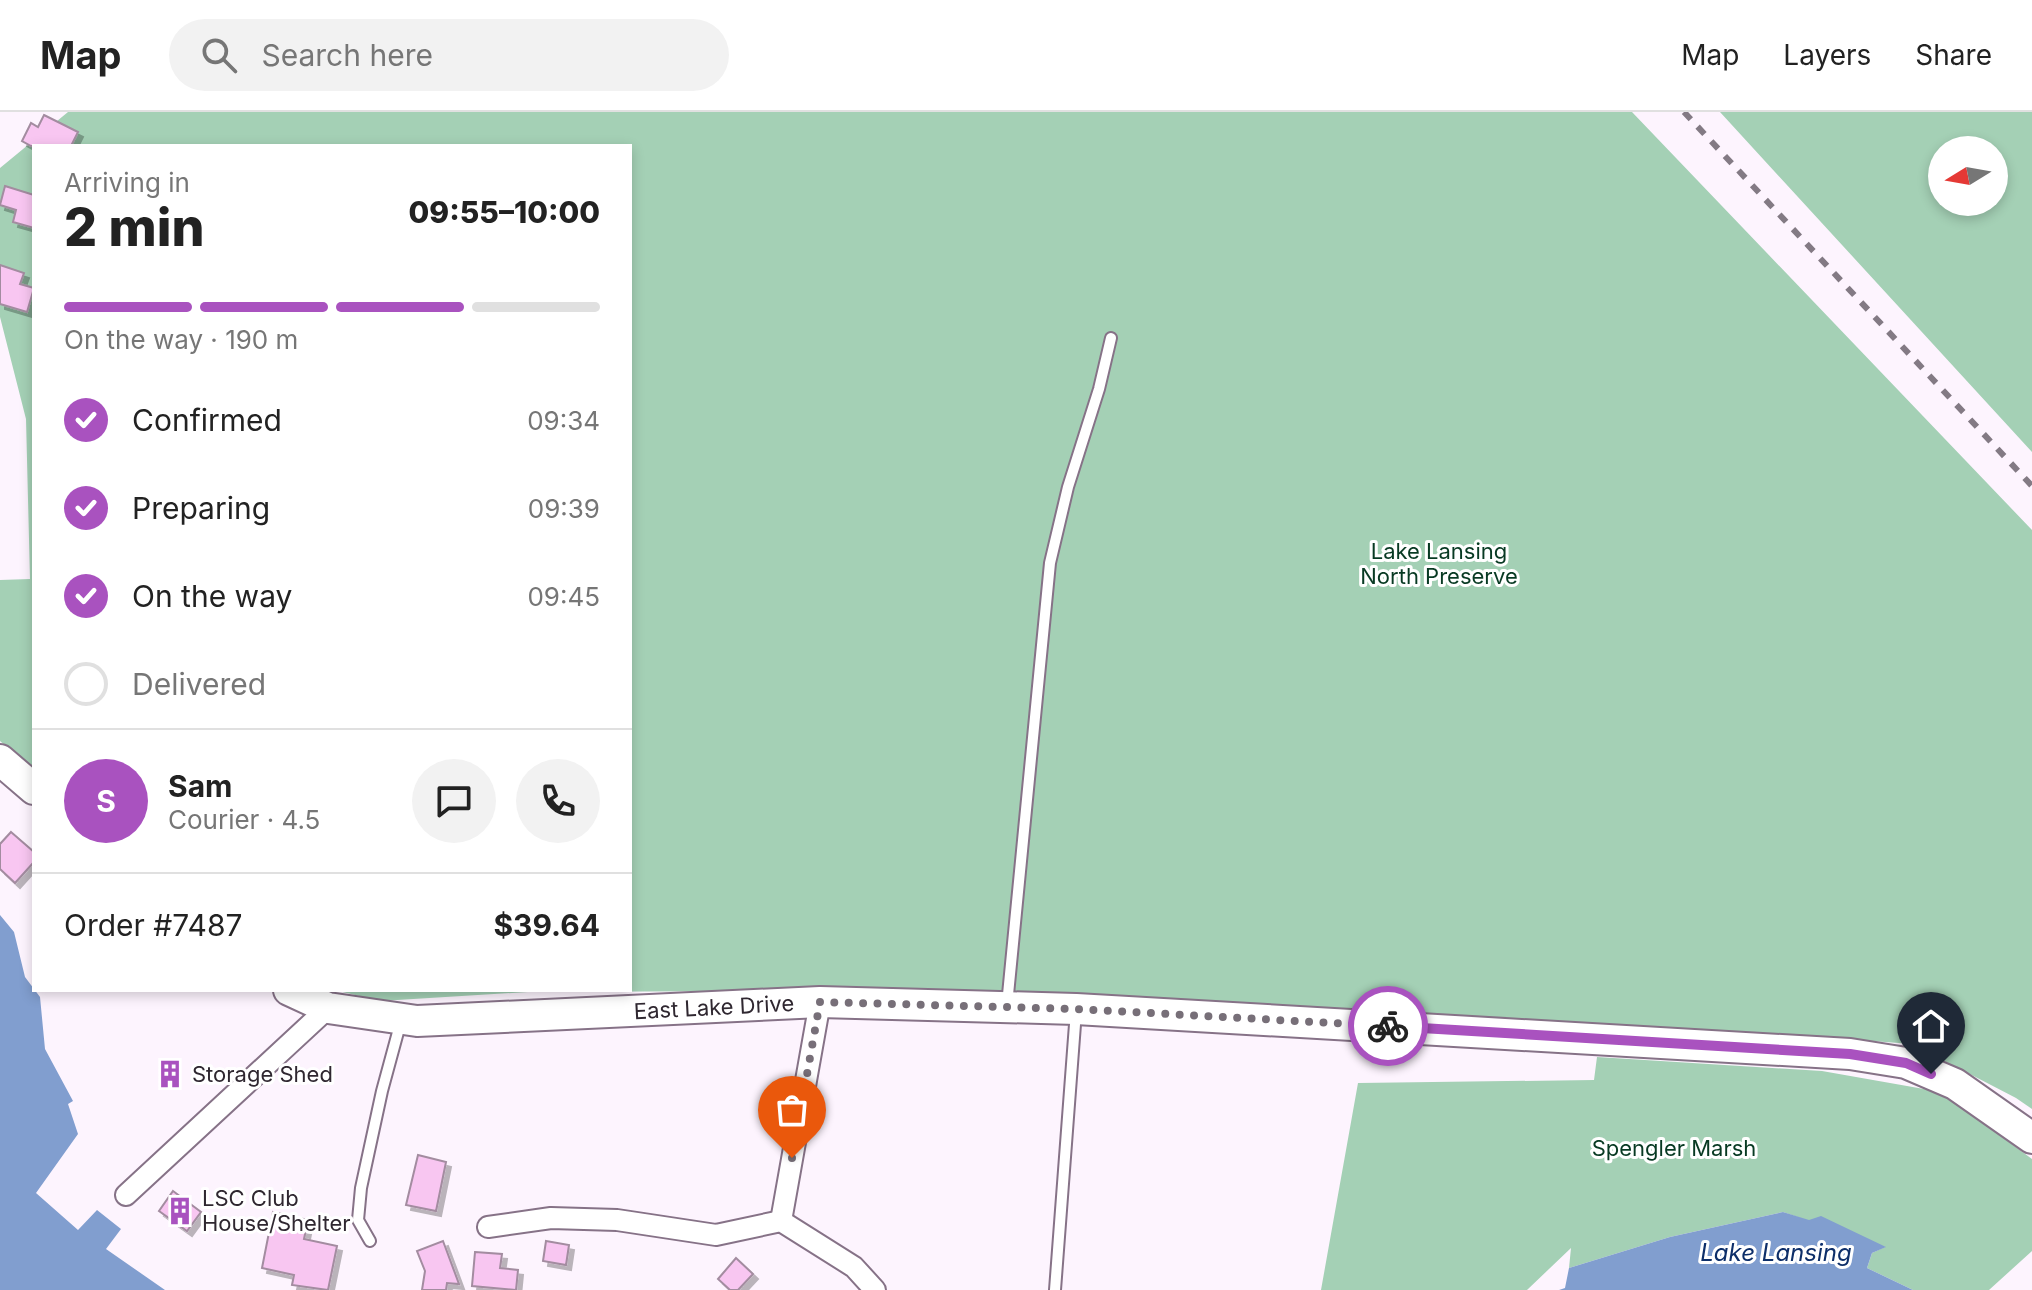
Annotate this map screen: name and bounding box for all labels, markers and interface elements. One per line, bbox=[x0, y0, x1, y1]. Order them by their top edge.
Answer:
search box bbox=[169, 19, 729, 91]
text: Map bbox=[40, 32, 121, 78]
icon: search bbox=[197, 33, 241, 77]
text: Search here bbox=[261, 37, 433, 73]
text: Map bbox=[1681, 38, 1739, 72]
text: Layers bbox=[1783, 38, 1871, 72]
text: Share bbox=[1915, 38, 1992, 72]
north arrow bbox=[1928, 136, 2008, 216]
map controls bbox=[1928, 136, 2008, 216]
text: Arriving in bbox=[64, 167, 190, 198]
text: 09:55–10:00 bbox=[409, 194, 600, 230]
text: 2 min bbox=[64, 196, 205, 259]
text: On the way · 190 m bbox=[64, 324, 298, 355]
icon: check bbox=[64, 398, 108, 442]
text: Confirmed bbox=[132, 402, 282, 438]
text: 09:34 bbox=[527, 405, 600, 436]
icon: check bbox=[64, 486, 108, 530]
text: Preparing bbox=[132, 490, 270, 526]
text: 09:39 bbox=[528, 493, 600, 524]
park label: Lake Lansing North Preserve bbox=[1360, 538, 1518, 589]
icon: check bbox=[64, 574, 108, 618]
text: On the way bbox=[132, 578, 292, 614]
text: 09:45 bbox=[527, 581, 600, 612]
text: Delivered bbox=[132, 666, 266, 702]
button: chat bbox=[412, 759, 496, 843]
button: phone bbox=[516, 759, 600, 843]
text: Sam bbox=[168, 768, 232, 804]
text: S bbox=[96, 783, 116, 819]
text: Courier · 4.5 bbox=[168, 804, 320, 835]
text: Order #7487 bbox=[64, 907, 242, 943]
text: $39.64 bbox=[493, 907, 600, 943]
courier bbox=[1348, 986, 1428, 1066]
street label: East Lake Drive bbox=[633, 990, 795, 1024]
pin bbox=[1897, 992, 1965, 1074]
icon: bike bbox=[1366, 1004, 1410, 1048]
icon: home bbox=[1909, 1004, 1953, 1048]
building icon: Storage Shed bbox=[155, 1059, 185, 1089]
place label: Storage Shed bbox=[192, 1061, 333, 1087]
pin bbox=[758, 1076, 826, 1158]
icon: bag bbox=[770, 1088, 814, 1132]
park label: Spengler Marsh bbox=[1592, 1135, 1756, 1161]
place label: LSC Club House/Shelter bbox=[202, 1185, 351, 1236]
building icon: LSC Club House/Shelter bbox=[165, 1196, 195, 1226]
water label: Lake Lansing bbox=[1700, 1238, 1852, 1267]

